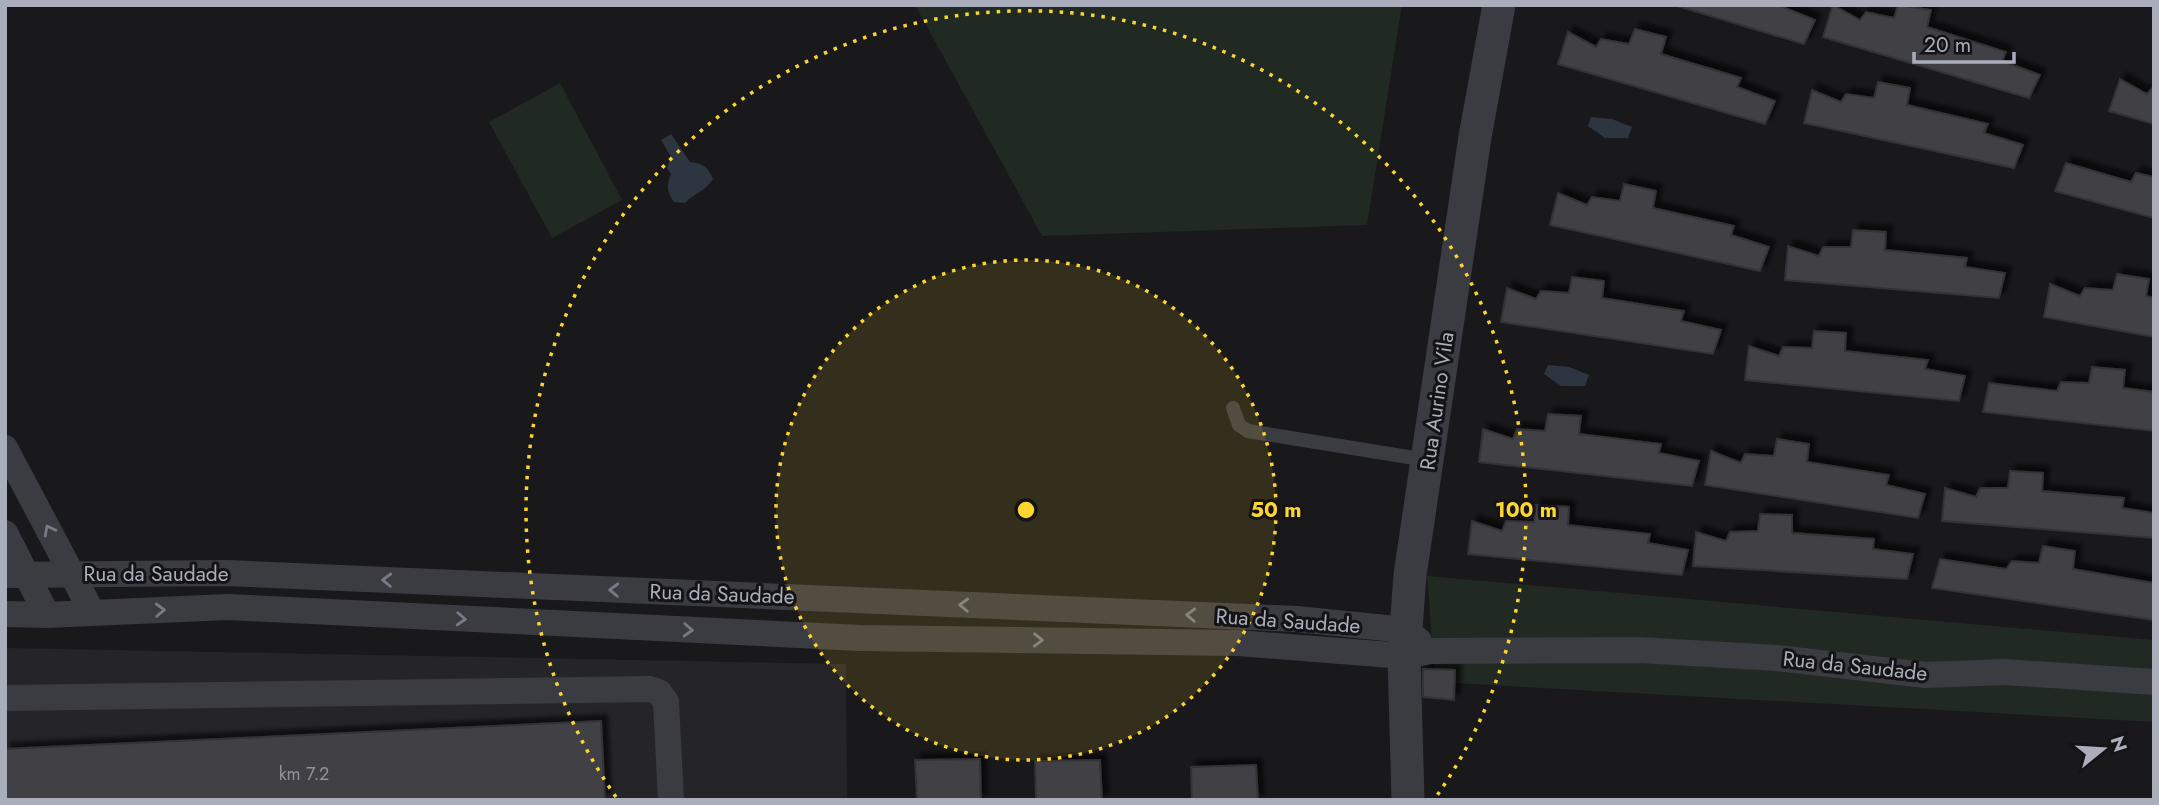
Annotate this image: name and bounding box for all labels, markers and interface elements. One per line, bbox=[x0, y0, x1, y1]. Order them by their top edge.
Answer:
scale bar bbox=[1914, 21, 2014, 65]
text: 20 m bbox=[1924, 30, 1971, 60]
street label: Rua Aurino Vila bbox=[1412, 330, 1462, 472]
text: 50 m bbox=[1251, 495, 1301, 525]
text: 100 m bbox=[1495, 495, 1557, 525]
centre of rings bbox=[1014, 498, 1038, 522]
one-way arrow bbox=[44, 524, 57, 537]
street label: Rua da Saudade bbox=[83, 559, 229, 589]
one-way arrow bbox=[381, 573, 392, 588]
street label: Rua da Saudade bbox=[649, 576, 795, 612]
one-way arrow bbox=[608, 582, 619, 597]
one-way arrow bbox=[958, 597, 969, 612]
street label: Rua da Saudade bbox=[1215, 601, 1362, 641]
one-way arrow bbox=[155, 602, 166, 617]
one-way arrow bbox=[1185, 607, 1196, 622]
one-way arrow bbox=[455, 611, 466, 626]
one-way arrow bbox=[683, 622, 694, 637]
one-way arrow bbox=[1032, 633, 1043, 648]
street label: Rua da Saudade bbox=[1781, 644, 1929, 689]
north arrow bbox=[2068, 714, 2138, 784]
text: N bbox=[2104, 733, 2134, 755]
house number: km 7.2 bbox=[279, 761, 329, 787]

